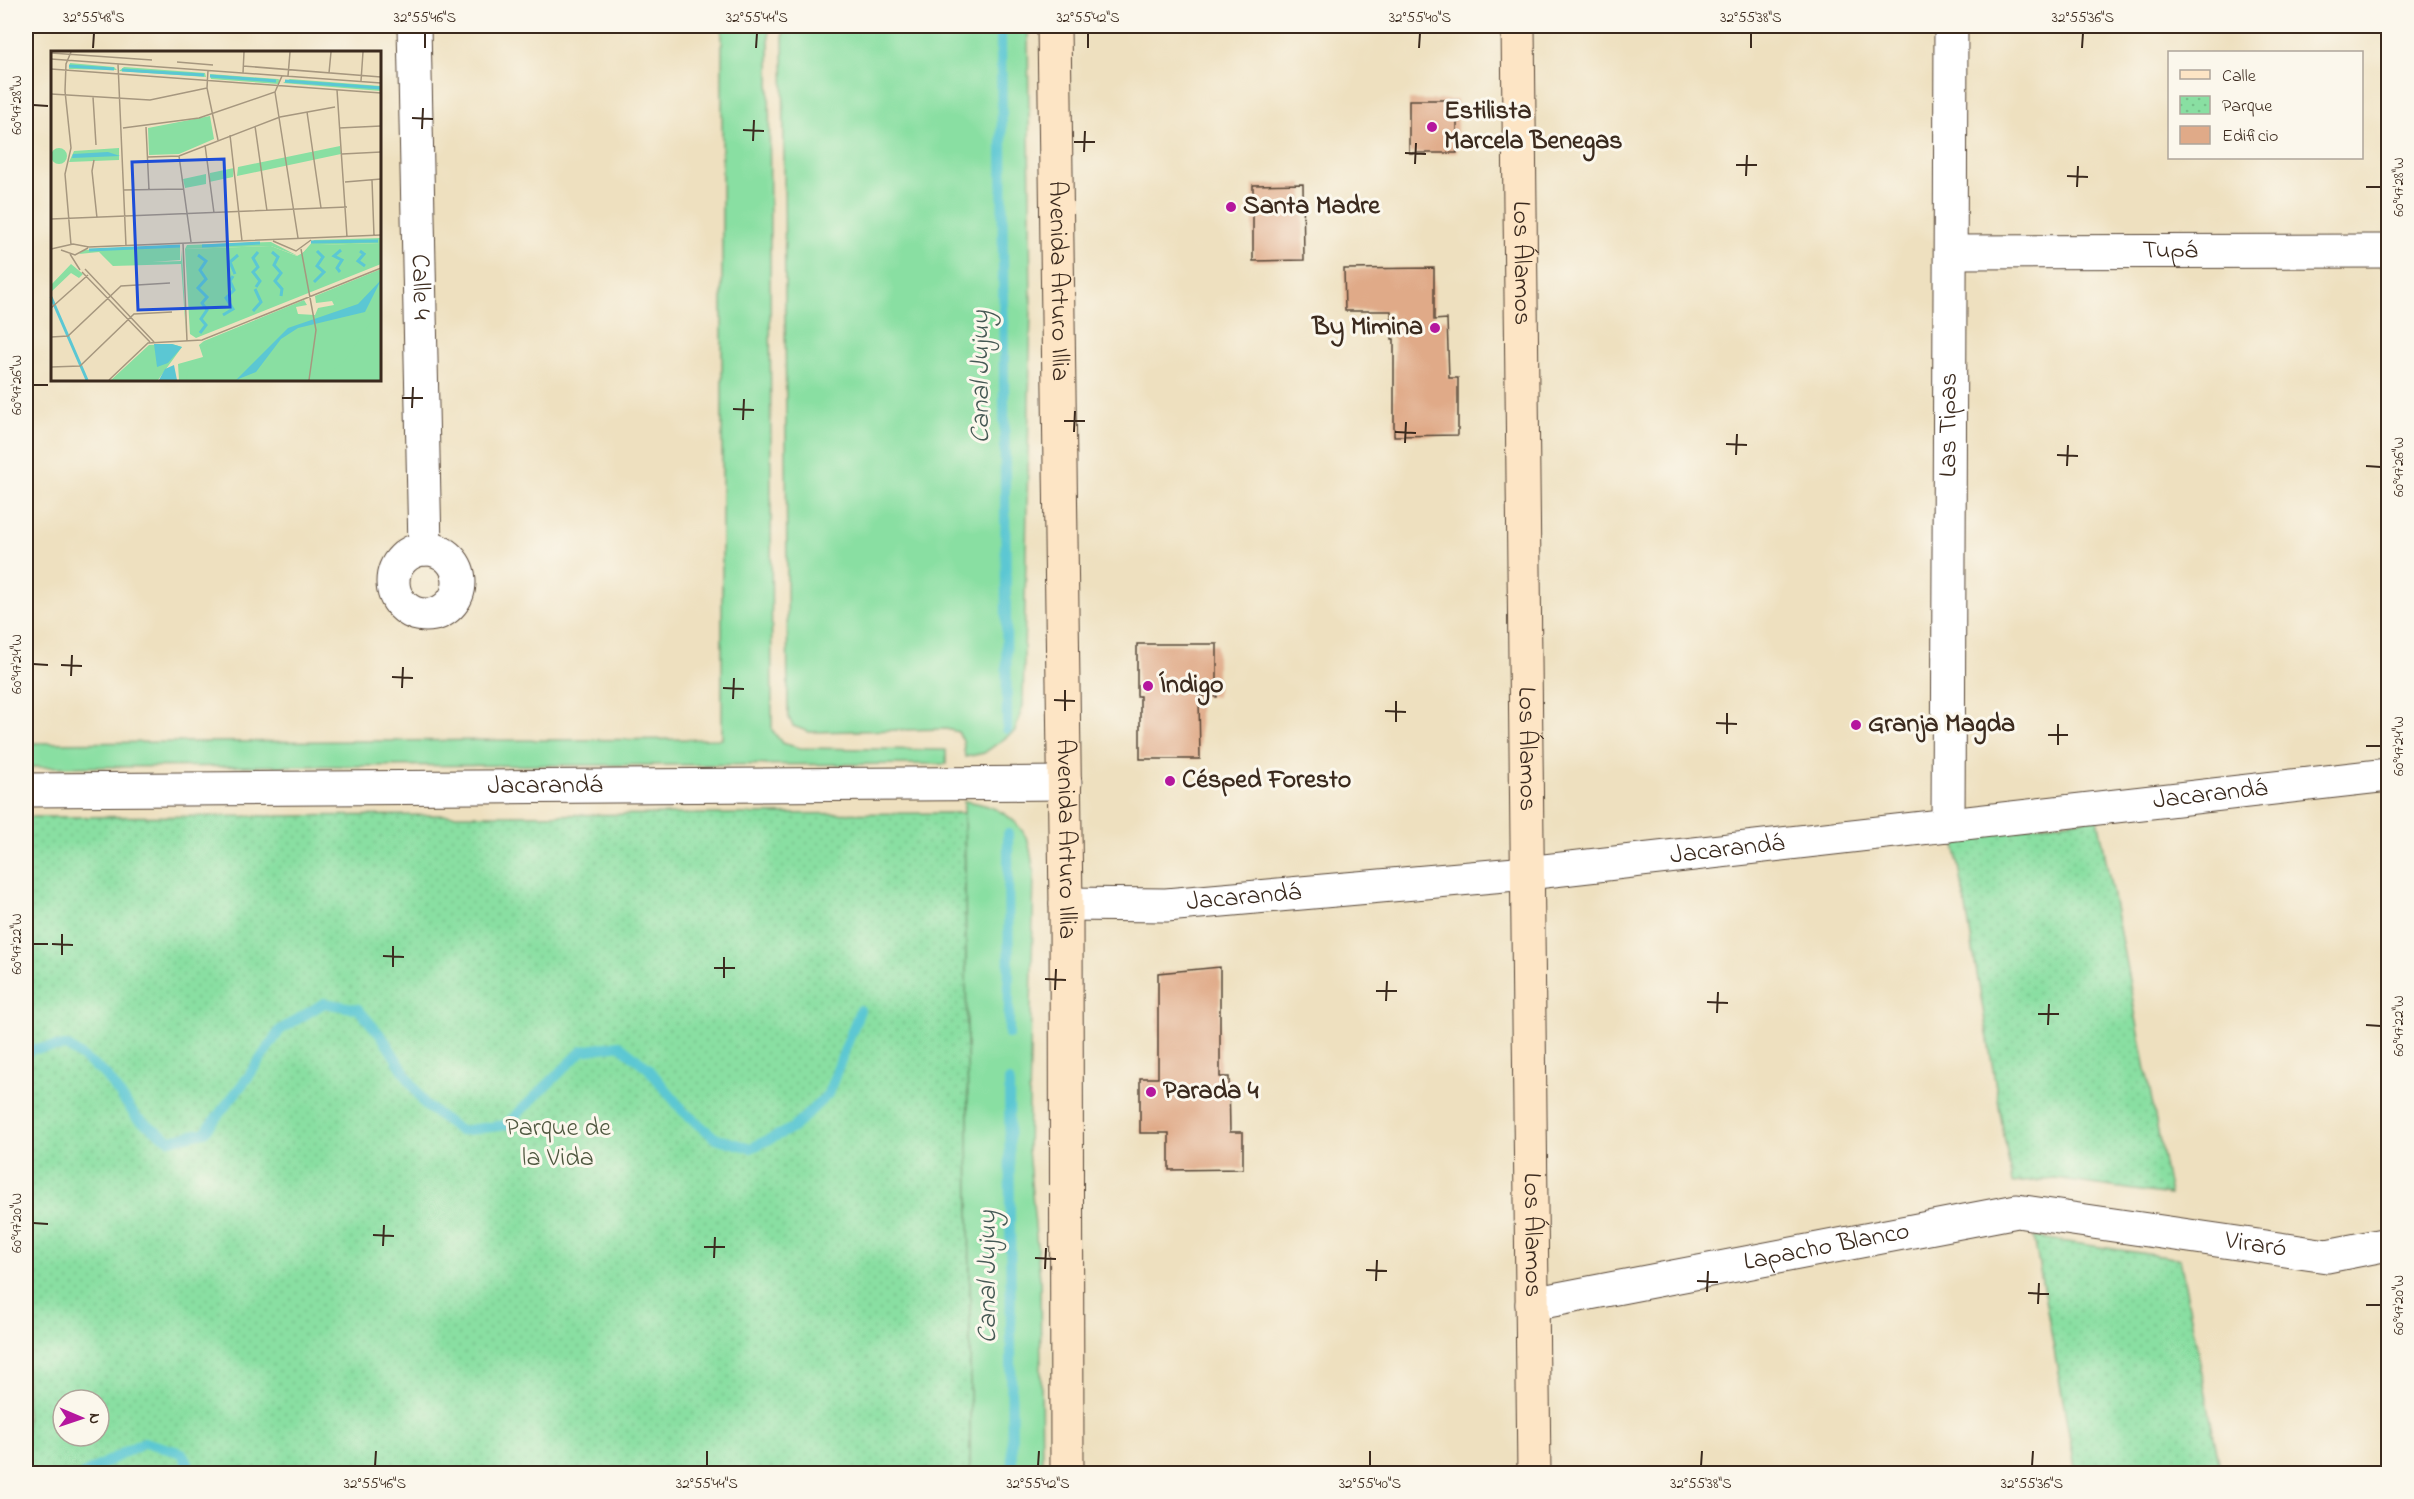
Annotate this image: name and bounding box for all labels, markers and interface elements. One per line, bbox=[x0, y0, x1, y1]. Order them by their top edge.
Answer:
text: 32°55'48"S bbox=[63, 7, 125, 29]
text: 32°55'46"S bbox=[394, 7, 457, 29]
text: 32°55'44"S bbox=[726, 7, 788, 29]
text: 32°55'42"S bbox=[1056, 7, 1120, 29]
text: 32°55'40"S bbox=[1389, 7, 1451, 29]
text: 32°55'38"S bbox=[1720, 7, 1782, 29]
text: 32°55'36"S bbox=[2052, 7, 2115, 29]
inset map bbox=[51, 51, 381, 381]
legend bbox=[2168, 51, 2363, 159]
text: Calle bbox=[2222, 64, 2257, 90]
text: 60°47'28"W bbox=[6, 75, 28, 135]
place label: Estilista Marcela Benegas bbox=[1444, 93, 1623, 162]
text: Parque bbox=[2222, 94, 2273, 120]
marker: Estilista Marcela Benegas bbox=[1425, 120, 1439, 134]
text: Edificio bbox=[2222, 124, 2278, 150]
text: 60°47'28"W bbox=[2388, 157, 2410, 217]
street label: Avenida Arturo Illia bbox=[1037, 180, 1078, 381]
place label: Santa Madre bbox=[1243, 188, 1381, 226]
marker: Santa Madre bbox=[1224, 200, 1238, 214]
street label: Los Álamos bbox=[1501, 201, 1540, 325]
street label: Tupá bbox=[2142, 232, 2198, 271]
street label: Calle 4 bbox=[400, 254, 439, 321]
place label: By Mimina bbox=[1311, 309, 1423, 347]
water label: Canal Jujuy bbox=[962, 310, 1001, 443]
marker: By Mimina bbox=[1428, 321, 1442, 335]
text: 60°47'26"W bbox=[6, 355, 28, 415]
street label: Las Tipas bbox=[1930, 373, 1969, 477]
text: 60°47'26"W bbox=[2388, 437, 2410, 497]
text: 60°47'24"W bbox=[6, 634, 28, 694]
place label: Índigo bbox=[1159, 667, 1223, 706]
marker: Índigo bbox=[1141, 679, 1155, 693]
street label: Los Álamos bbox=[1506, 687, 1546, 811]
place label: Granja Magda bbox=[1868, 706, 2015, 745]
text: 60°47'24"W bbox=[2388, 716, 2410, 776]
marker: Granja Magda bbox=[1849, 718, 1863, 732]
street label: Avenida Arturo Illia bbox=[1045, 738, 1085, 939]
place label: Césped Foresto bbox=[1182, 762, 1351, 800]
street label: Jacarandá bbox=[487, 767, 603, 806]
street label: Jacarandá bbox=[2151, 770, 2269, 821]
marker: Césped Foresto bbox=[1163, 774, 1177, 788]
street label: Jacarandá bbox=[1668, 825, 1787, 876]
street label: Jacarandá bbox=[1185, 874, 1303, 922]
text: 60°47'22"W bbox=[6, 913, 28, 975]
text: 60°47'22"W bbox=[2388, 995, 2410, 1057]
place label: Parada 4 bbox=[1163, 1073, 1259, 1111]
marker: Parada 4 bbox=[1144, 1085, 1158, 1099]
park label: Parque de la Vida bbox=[505, 1110, 611, 1178]
street label: Los Álamos bbox=[1512, 1173, 1551, 1297]
text: 60°47'20"W bbox=[6, 1193, 28, 1253]
water label: Canal Jujuy bbox=[969, 1210, 1008, 1343]
street label: Lapacho Blanco bbox=[1741, 1213, 1913, 1282]
street label: Viraró bbox=[2221, 1222, 2289, 1269]
text: 60°47'20"W bbox=[2388, 1275, 2410, 1335]
north arrow bbox=[51, 1388, 111, 1448]
text: N bbox=[82, 1413, 106, 1424]
text: 32°55'46"S bbox=[344, 1473, 407, 1495]
text: 32°55'44"S bbox=[676, 1473, 738, 1495]
text: 32°55'42"S bbox=[1006, 1473, 1070, 1495]
text: 32°55'40"S bbox=[1339, 1473, 1401, 1495]
text: 32°55'38"S bbox=[1670, 1473, 1732, 1495]
text: 32°55'36"S bbox=[2001, 1473, 2064, 1495]

